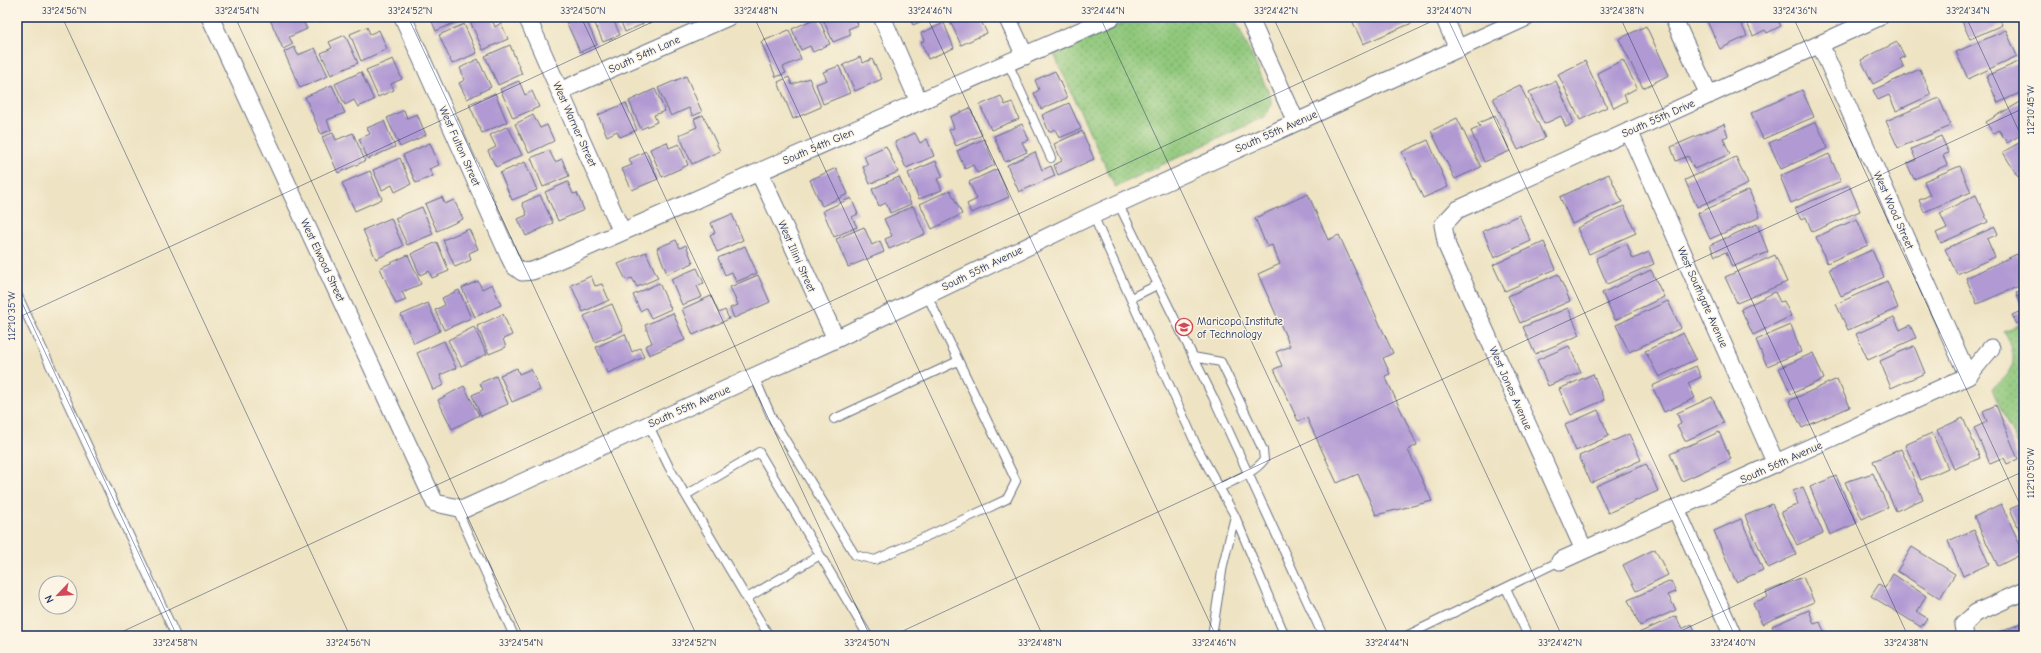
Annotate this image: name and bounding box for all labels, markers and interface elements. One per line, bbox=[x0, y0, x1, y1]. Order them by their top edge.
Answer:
text: 33°24'56"N bbox=[42, 5, 86, 17]
text: 33°24'54"N bbox=[215, 5, 259, 17]
text: 33°24'52"N bbox=[388, 5, 432, 17]
text: 33°24'50"N bbox=[560, 5, 606, 17]
text: 33°24'48"N bbox=[734, 5, 778, 17]
text: 33°24'46"N bbox=[908, 5, 952, 17]
text: 33°24'44"N bbox=[1081, 5, 1125, 17]
text: 33°24'42"N bbox=[1254, 5, 1298, 17]
text: 33°24'40"N bbox=[1427, 5, 1471, 17]
text: 33°24'38"N bbox=[1600, 5, 1644, 17]
text: 33°24'36"N bbox=[1773, 5, 1817, 17]
text: 33°24'34"N bbox=[1946, 5, 1990, 17]
street label: South 54th Lane bbox=[606, 33, 682, 76]
street label: West Warner Street bbox=[550, 80, 599, 170]
text: 112°10'45"W bbox=[2025, 85, 2037, 135]
street label: South 55th Drive bbox=[1620, 96, 1697, 140]
street label: West Fulton Street bbox=[436, 104, 483, 189]
street label: South 55th Avenue bbox=[1233, 107, 1320, 155]
street label: South 54th Glen bbox=[781, 126, 856, 167]
street label: West Wood Street bbox=[1871, 169, 1917, 252]
street label: West Elwood Street bbox=[298, 217, 348, 304]
street label: West Illini Street bbox=[775, 218, 819, 295]
street label: South 55th Avenue bbox=[940, 243, 1025, 294]
street label: West Southgate Avenue bbox=[1674, 245, 1731, 350]
text: 112°10'35"W bbox=[6, 291, 18, 341]
place label: Maricopa Institute of Technology bbox=[1197, 315, 1283, 341]
school or university icon: Maricopa Institute of Technology bbox=[1174, 317, 1194, 337]
street label: West Jones Avenue bbox=[1486, 344, 1535, 432]
street label: South 55th Avenue bbox=[646, 382, 733, 430]
street label: South 56th Avenue bbox=[1738, 438, 1825, 486]
text: 112°10'50"W bbox=[2025, 447, 2037, 498]
north arrow bbox=[38, 575, 78, 615]
text: N bbox=[42, 593, 57, 605]
text: 33°24'58"N bbox=[153, 637, 197, 649]
text: 33°24'56"N bbox=[326, 637, 370, 649]
text: 33°24'54"N bbox=[499, 637, 543, 649]
text: 33°24'52"N bbox=[672, 637, 716, 649]
text: 33°24'50"N bbox=[844, 637, 890, 649]
text: 33°24'48"N bbox=[1018, 637, 1062, 649]
text: 33°24'46"N bbox=[1192, 637, 1236, 649]
text: 33°24'44"N bbox=[1365, 637, 1409, 649]
text: 33°24'42"N bbox=[1538, 637, 1582, 649]
text: 33°24'40"N bbox=[1711, 637, 1755, 649]
text: 33°24'38"N bbox=[1884, 637, 1928, 649]

